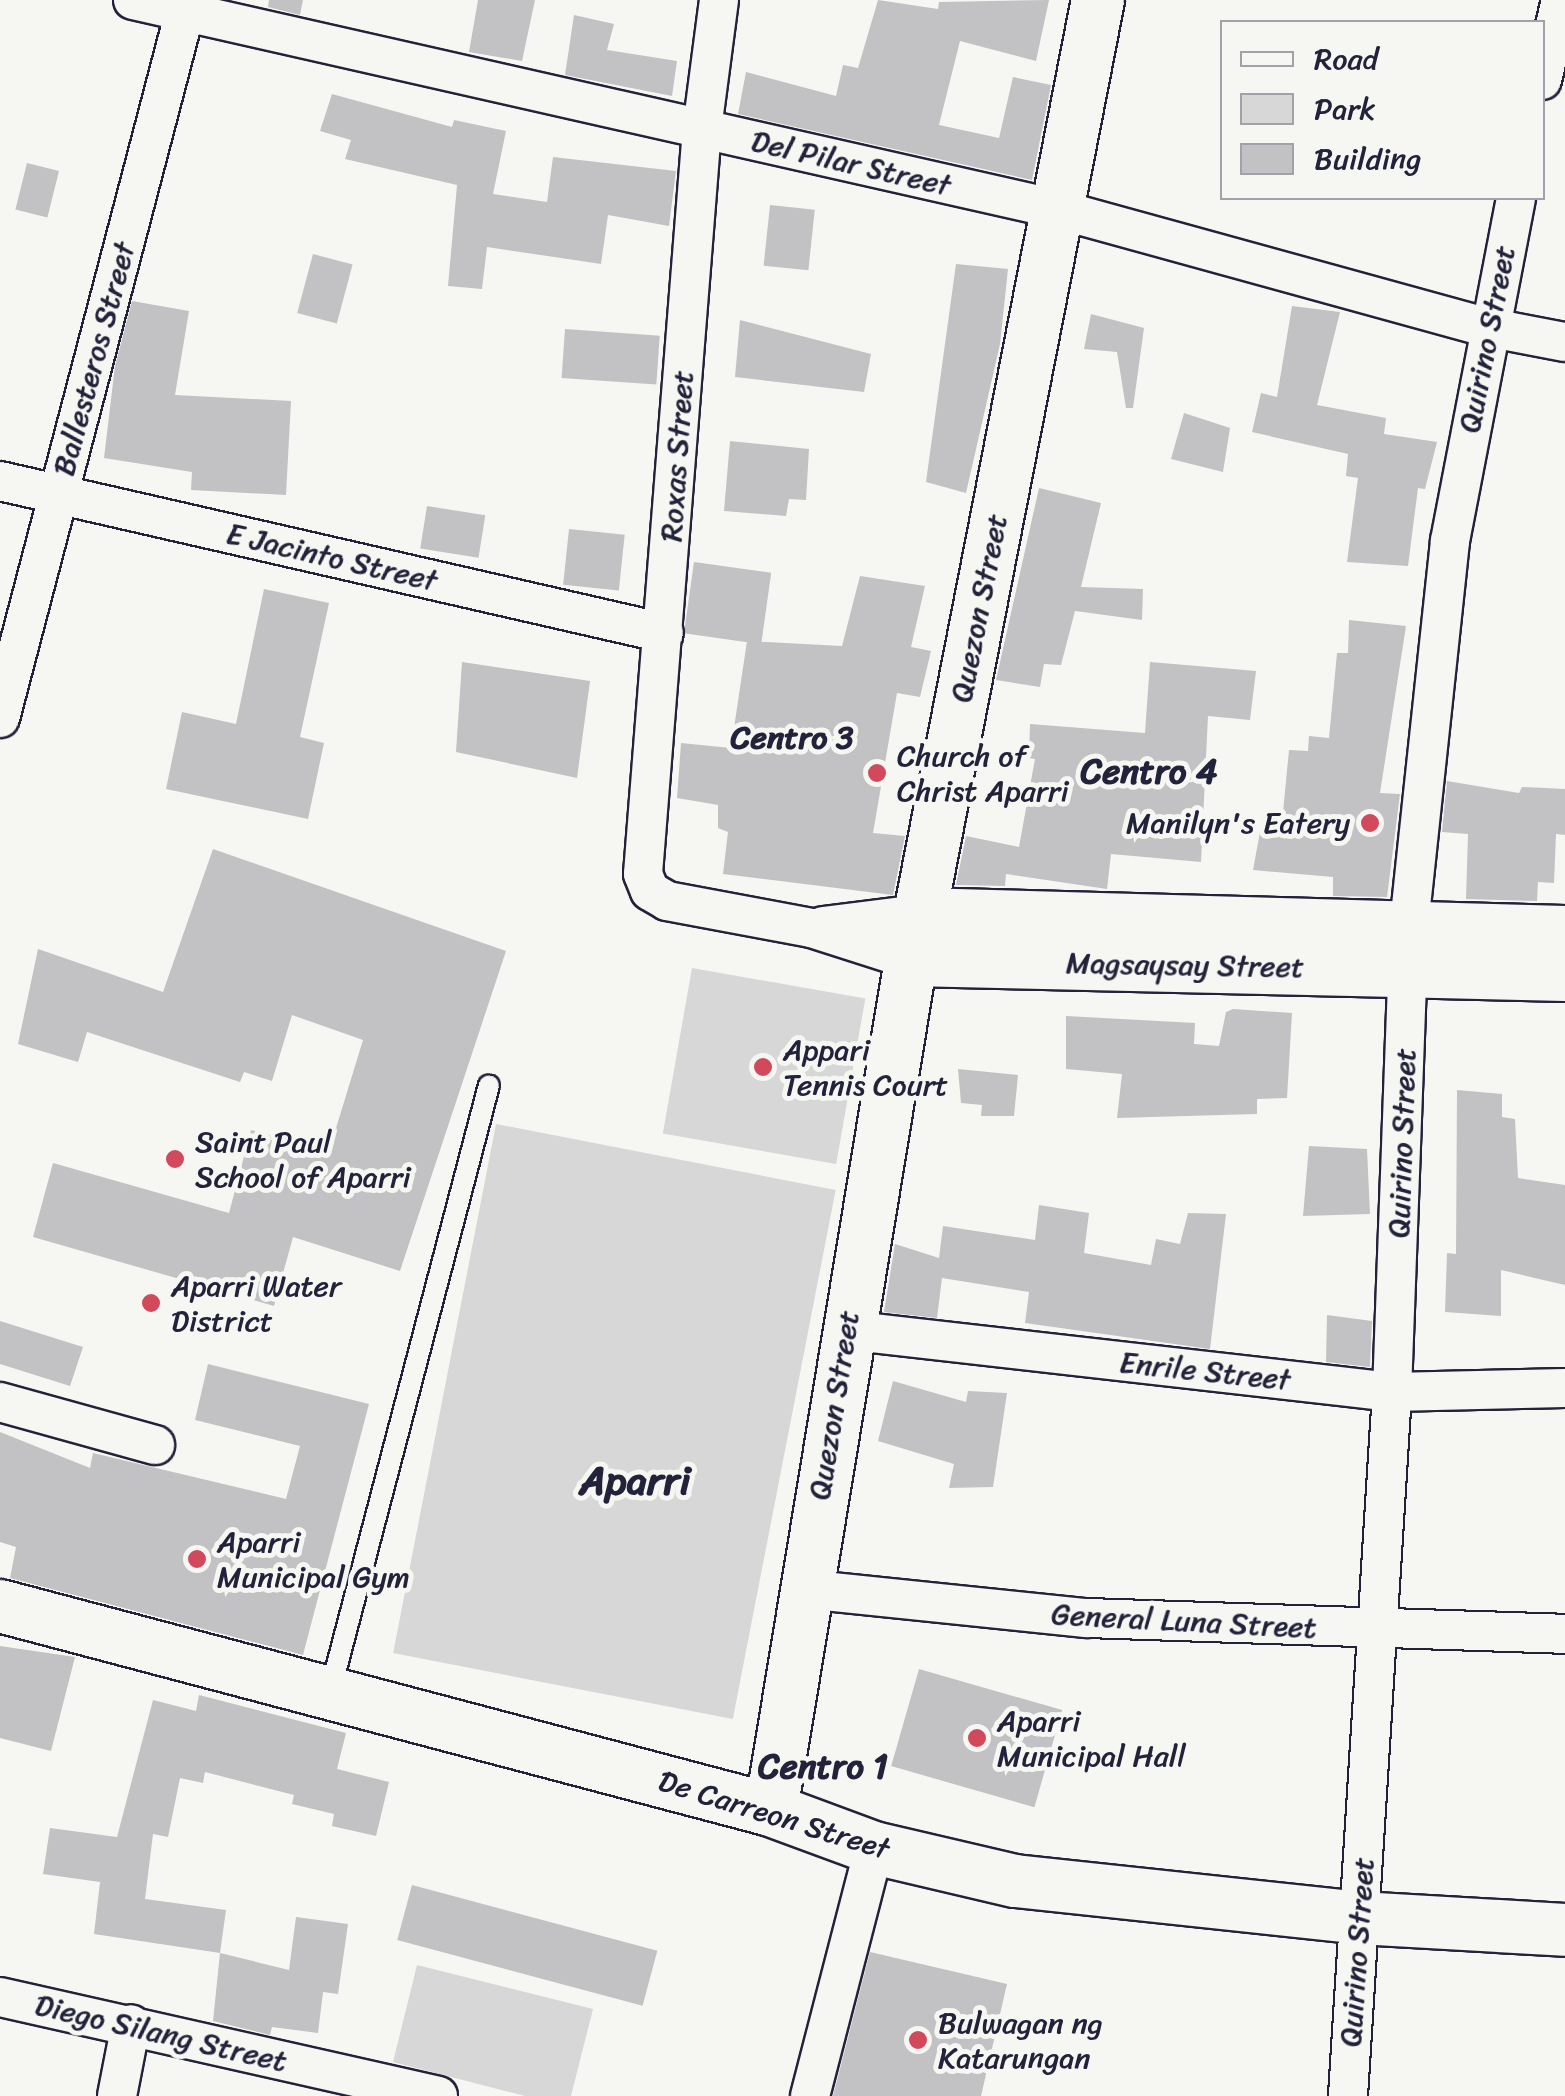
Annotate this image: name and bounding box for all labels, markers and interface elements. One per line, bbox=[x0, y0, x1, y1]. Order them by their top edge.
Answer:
legend bbox=[1220, 20, 1545, 200]
text: Road bbox=[1314, 32, 1378, 86]
text: Park bbox=[1314, 82, 1376, 136]
street label: Del Pilar Street bbox=[746, 122, 956, 204]
text: Building bbox=[1314, 132, 1421, 186]
street label: Ballesteros Street bbox=[45, 238, 143, 480]
street label: Quirino Street bbox=[1451, 242, 1523, 436]
street label: Roxas Street bbox=[653, 369, 701, 543]
street label: Quezon Street bbox=[943, 511, 1015, 705]
street label: E Jacinto Street bbox=[223, 515, 441, 599]
district label: Centro 3 bbox=[731, 719, 853, 757]
place label: Church of Christ Aparri bbox=[897, 738, 1069, 808]
district label: Centro 4 bbox=[1080, 750, 1218, 792]
marker: Church of Christ Aparri bbox=[866, 762, 888, 784]
place label: Manilyn's Eatery bbox=[1125, 805, 1350, 841]
marker: Manilyn's Eatery bbox=[1359, 812, 1381, 834]
street label: Magsaysay Street bbox=[1066, 945, 1304, 985]
place label: Appari Tennis Court bbox=[783, 1032, 949, 1102]
street label: Quirino Street bbox=[1381, 1047, 1423, 1239]
marker: Appari Tennis Court bbox=[752, 1056, 774, 1078]
place label: Saint Paul School of Aparri bbox=[195, 1124, 411, 1194]
marker: Saint Paul School of Aparri bbox=[164, 1148, 186, 1170]
place label: Aparri Water District bbox=[171, 1268, 341, 1338]
marker: Aparri Water District bbox=[140, 1292, 162, 1314]
street label: Quezon Street bbox=[801, 1308, 867, 1502]
street label: Enrile Street bbox=[1117, 1344, 1293, 1398]
district label: Aparri bbox=[579, 1457, 691, 1505]
place label: Aparri Municipal Gym bbox=[217, 1524, 410, 1594]
marker: Aparri Municipal Gym bbox=[186, 1548, 208, 1570]
street label: General Luna Street bbox=[1050, 1596, 1318, 1646]
place label: Aparri Municipal Hall bbox=[997, 1703, 1186, 1774]
marker: Aparri Municipal Hall bbox=[966, 1727, 988, 1749]
district label: Centro 1 bbox=[758, 1745, 888, 1787]
street label: De Carreon Street bbox=[653, 1763, 895, 1867]
street label: Quirino Street bbox=[1332, 1856, 1382, 2048]
street label: Diego Silang Street bbox=[32, 1987, 290, 2079]
place label: Bulwagan ng Katarungan bbox=[938, 2005, 1103, 2076]
marker: Bulwagan ng Katarungan bbox=[907, 2029, 929, 2051]

